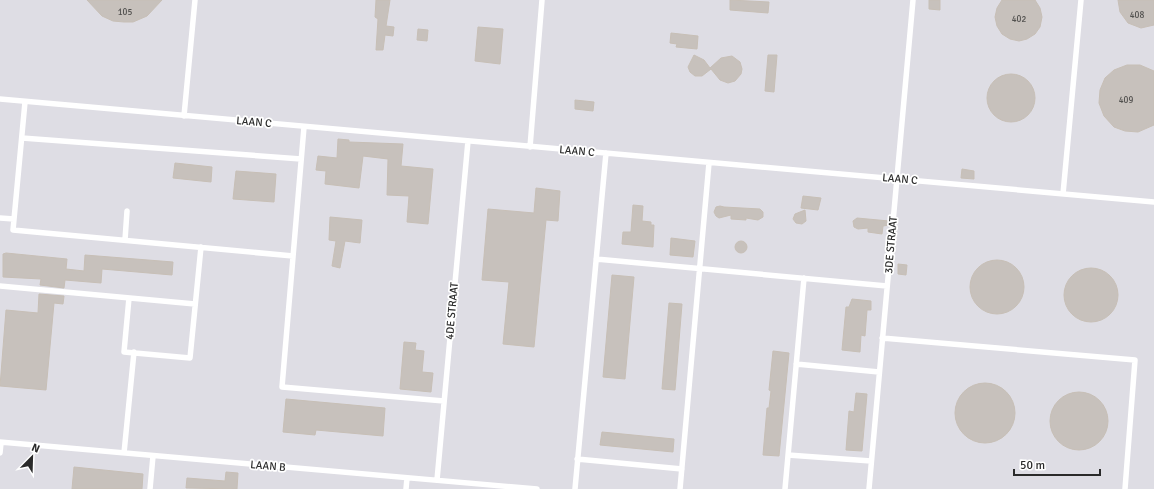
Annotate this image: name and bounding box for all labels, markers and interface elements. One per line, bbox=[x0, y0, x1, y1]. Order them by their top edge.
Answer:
house number: 105 bbox=[118, 7, 132, 18]
house number: 408 bbox=[1130, 10, 1144, 21]
house number: 402 bbox=[1012, 14, 1026, 25]
house number: 409 bbox=[1119, 95, 1133, 106]
street label: LAAN C bbox=[236, 114, 273, 130]
street label: LAAN C bbox=[559, 143, 596, 159]
street label: LAAN C bbox=[882, 171, 919, 187]
street label: 3DE STRAAT bbox=[882, 215, 900, 274]
street label: 4DE STRAAT bbox=[443, 281, 461, 340]
north arrow bbox=[12, 437, 52, 477]
text: N bbox=[30, 441, 42, 456]
scale bar bbox=[1014, 451, 1100, 477]
street label: LAAN B bbox=[250, 458, 287, 474]
text: 50 m bbox=[1020, 458, 1045, 473]

